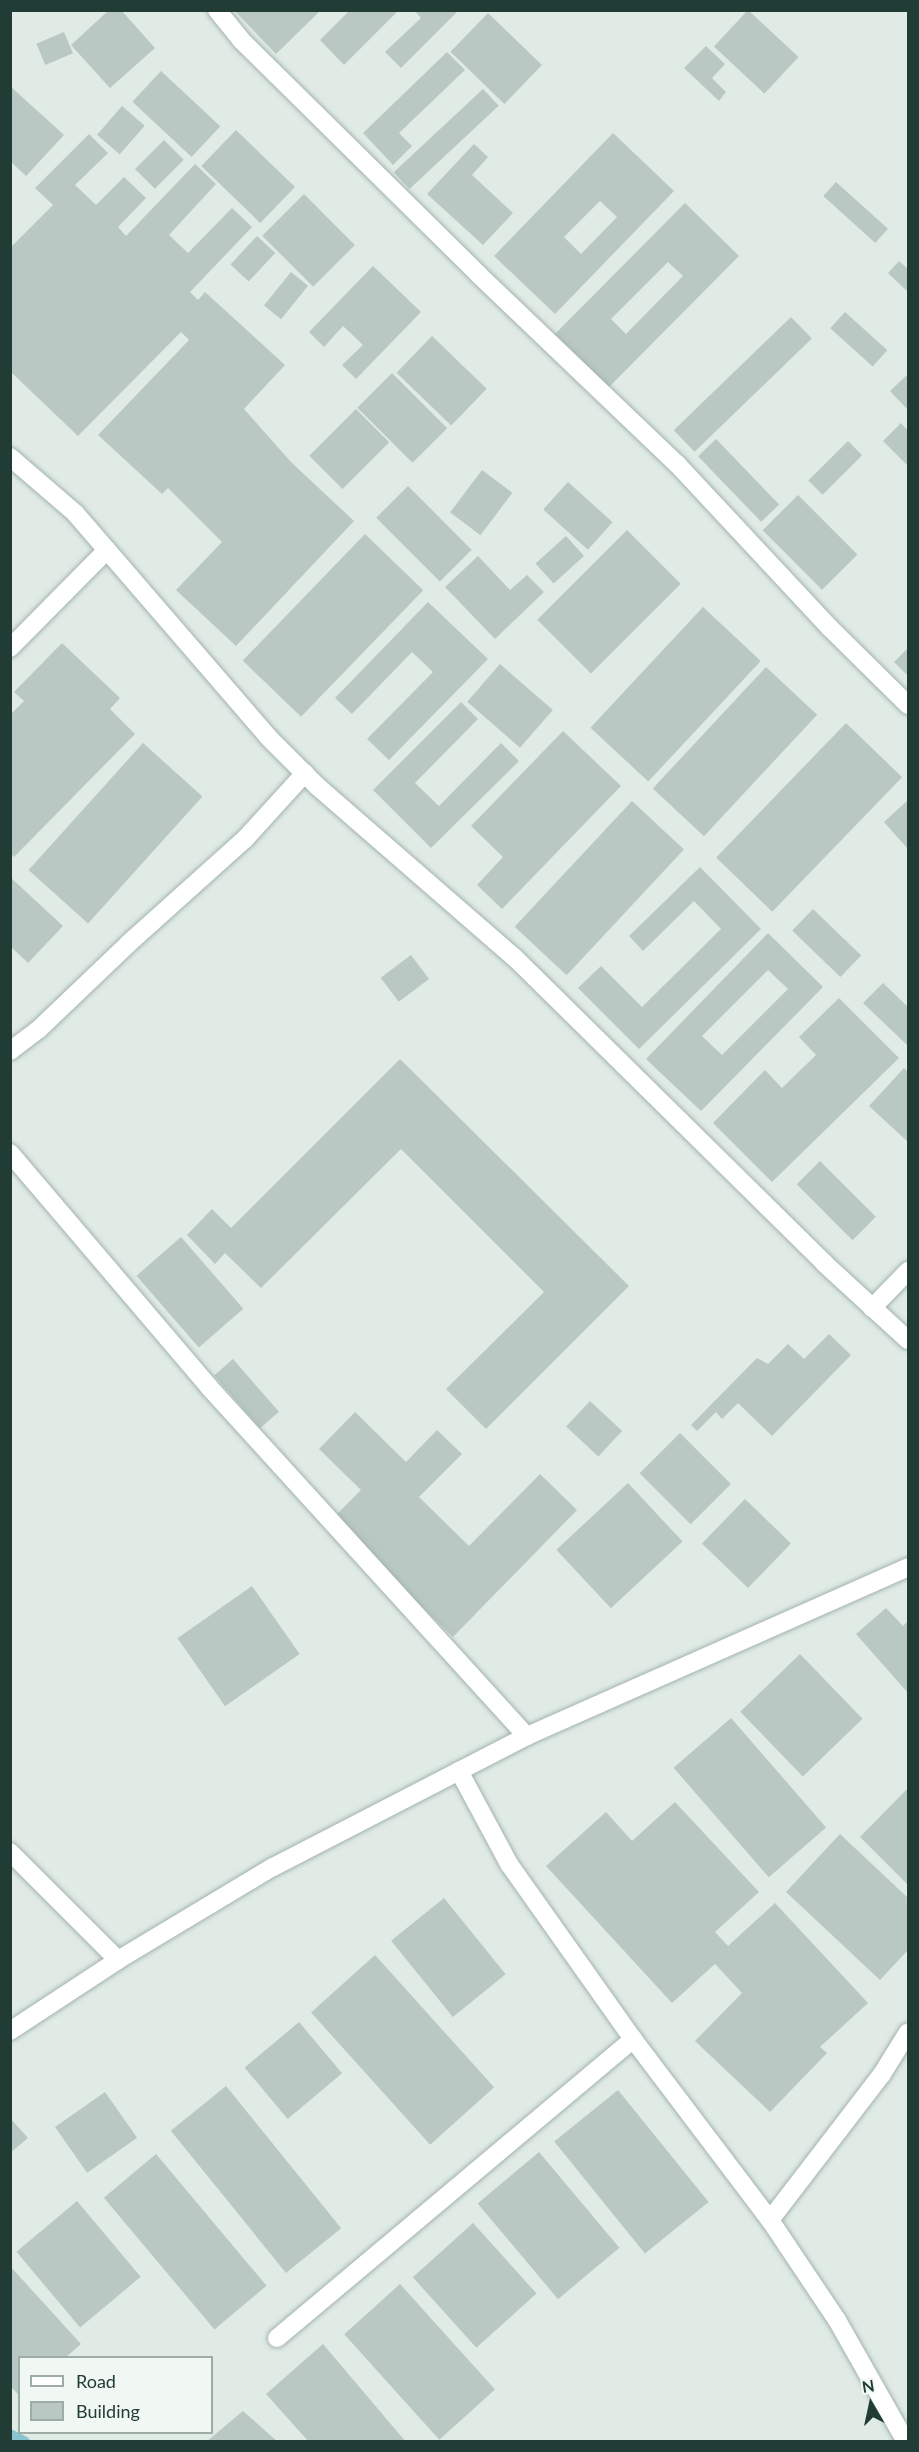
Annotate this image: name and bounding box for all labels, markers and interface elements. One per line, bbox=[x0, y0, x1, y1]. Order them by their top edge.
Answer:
legend bbox=[18, 2356, 213, 2434]
text: Road bbox=[76, 2370, 116, 2392]
north arrow bbox=[841, 2374, 901, 2434]
text: N bbox=[861, 2375, 876, 2396]
text: Building bbox=[76, 2400, 140, 2422]

